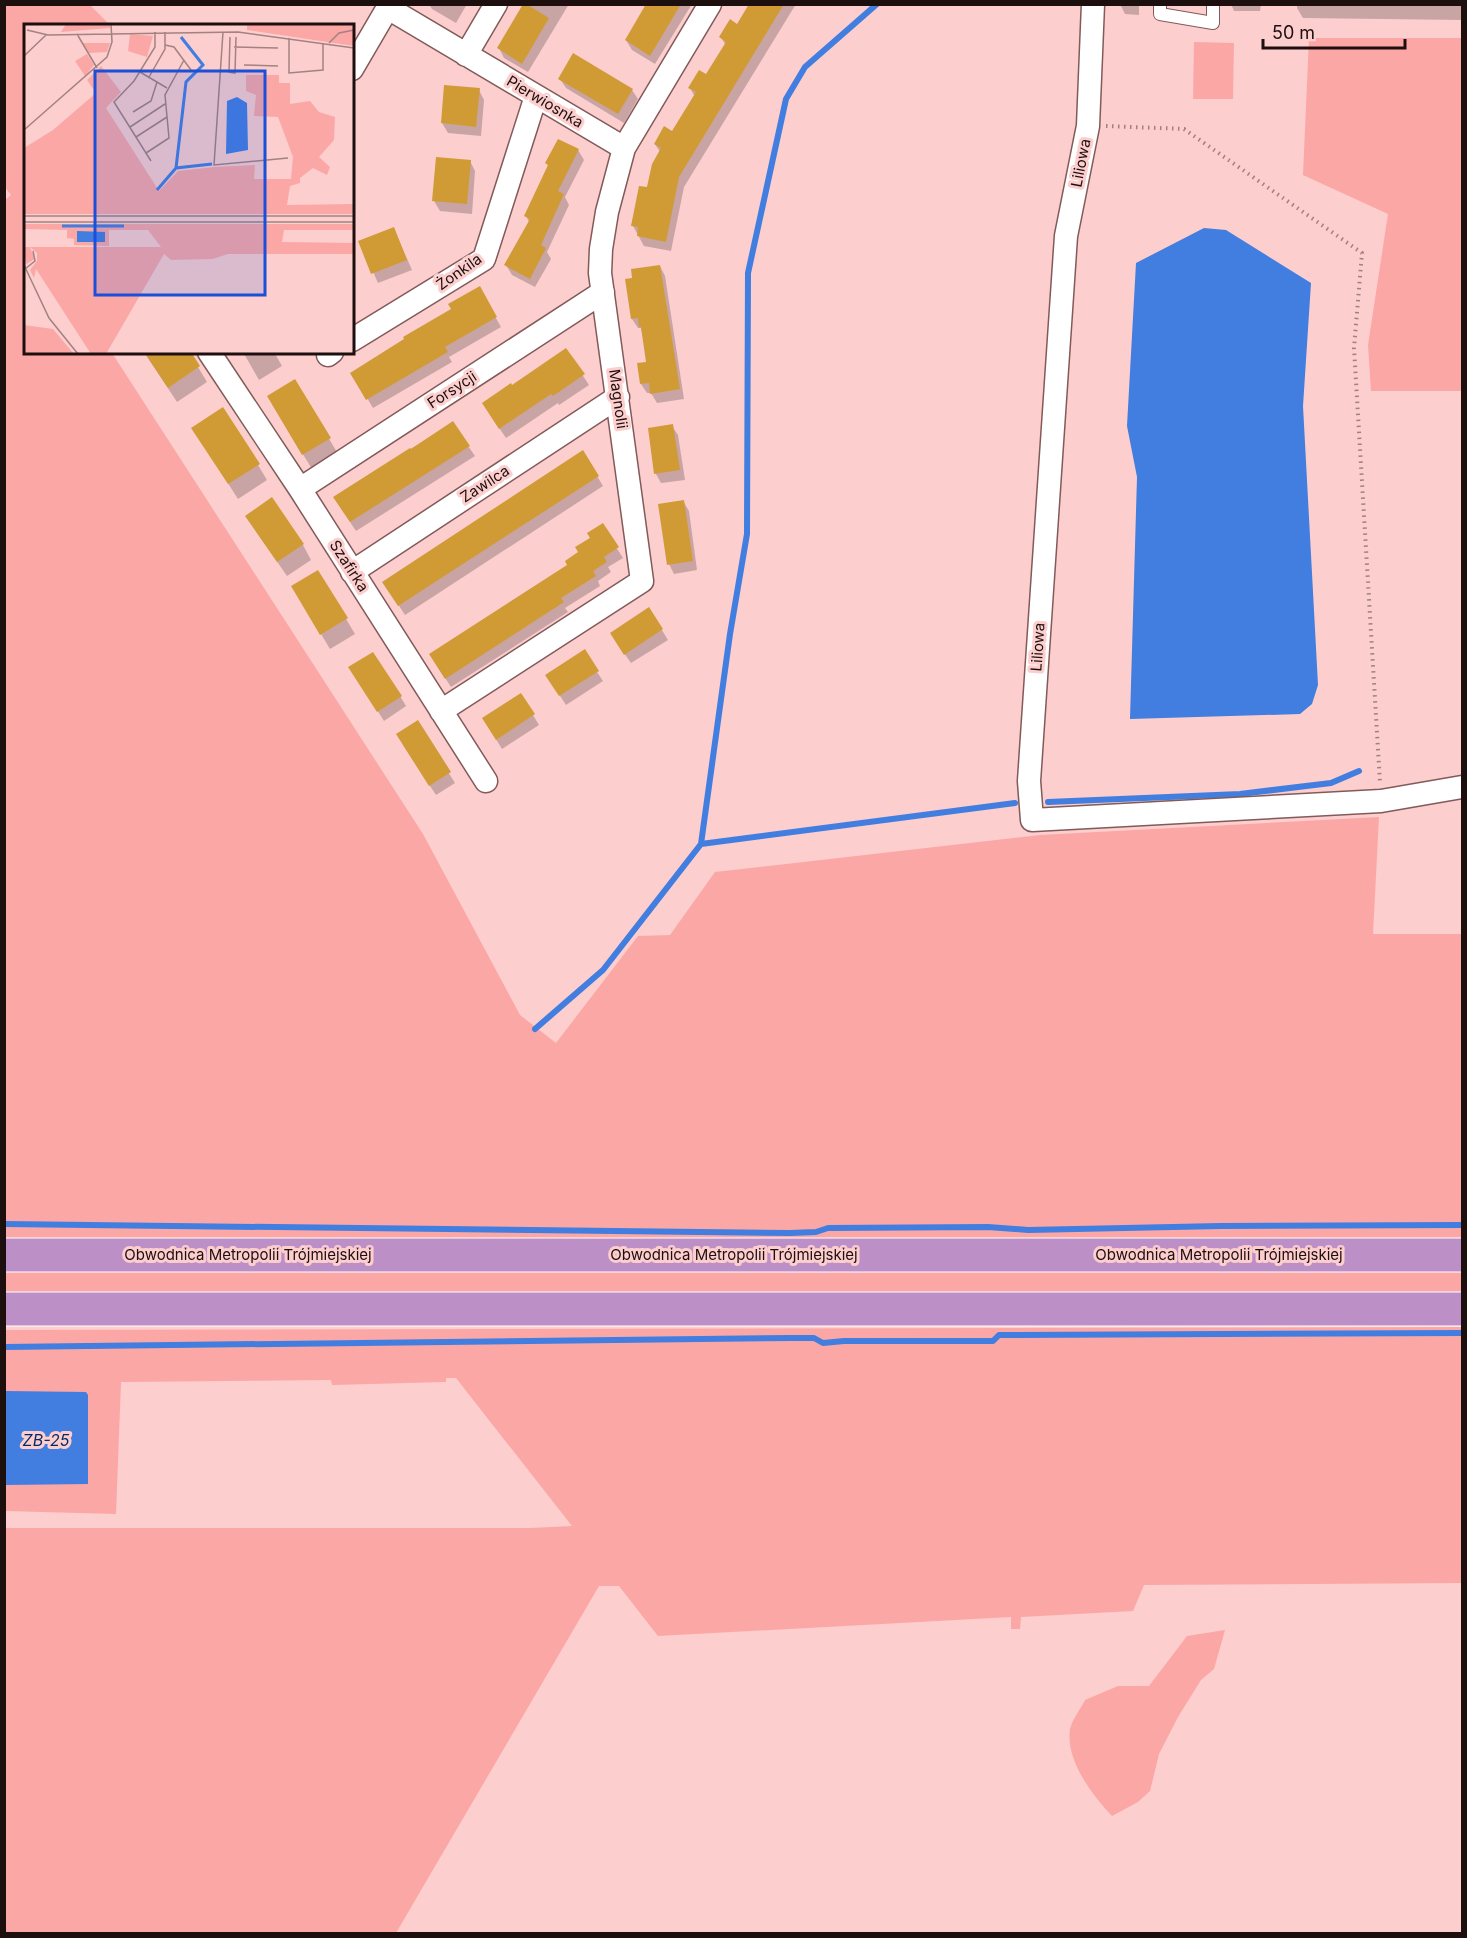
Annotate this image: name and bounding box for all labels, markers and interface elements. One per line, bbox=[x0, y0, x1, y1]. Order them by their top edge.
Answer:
scale bar bbox=[1263, 12, 1406, 50]
text: 50 m bbox=[1272, 22, 1315, 43]
inset map bbox=[24, 24, 354, 354]
street label: Pierwiosnka bbox=[503, 71, 587, 132]
street label: Liliowa bbox=[1067, 137, 1094, 189]
street label: Żonkila bbox=[432, 249, 485, 294]
street label: Forsycji bbox=[424, 367, 480, 412]
street label: Magnolii bbox=[605, 368, 632, 430]
street label: Zawilca bbox=[457, 461, 513, 506]
street label: Szafirka bbox=[326, 536, 373, 595]
street label: Liliowa bbox=[1026, 622, 1049, 672]
street label: Obwodnica Metropolii Trójmiejskiej bbox=[124, 1245, 372, 1264]
street label: Obwodnica Metropolii Trójmiejskiej bbox=[610, 1245, 858, 1264]
street label: Obwodnica Metropolii Trójmiejskiej bbox=[1095, 1245, 1343, 1264]
water label: ZB-25 bbox=[23, 1430, 70, 1450]

